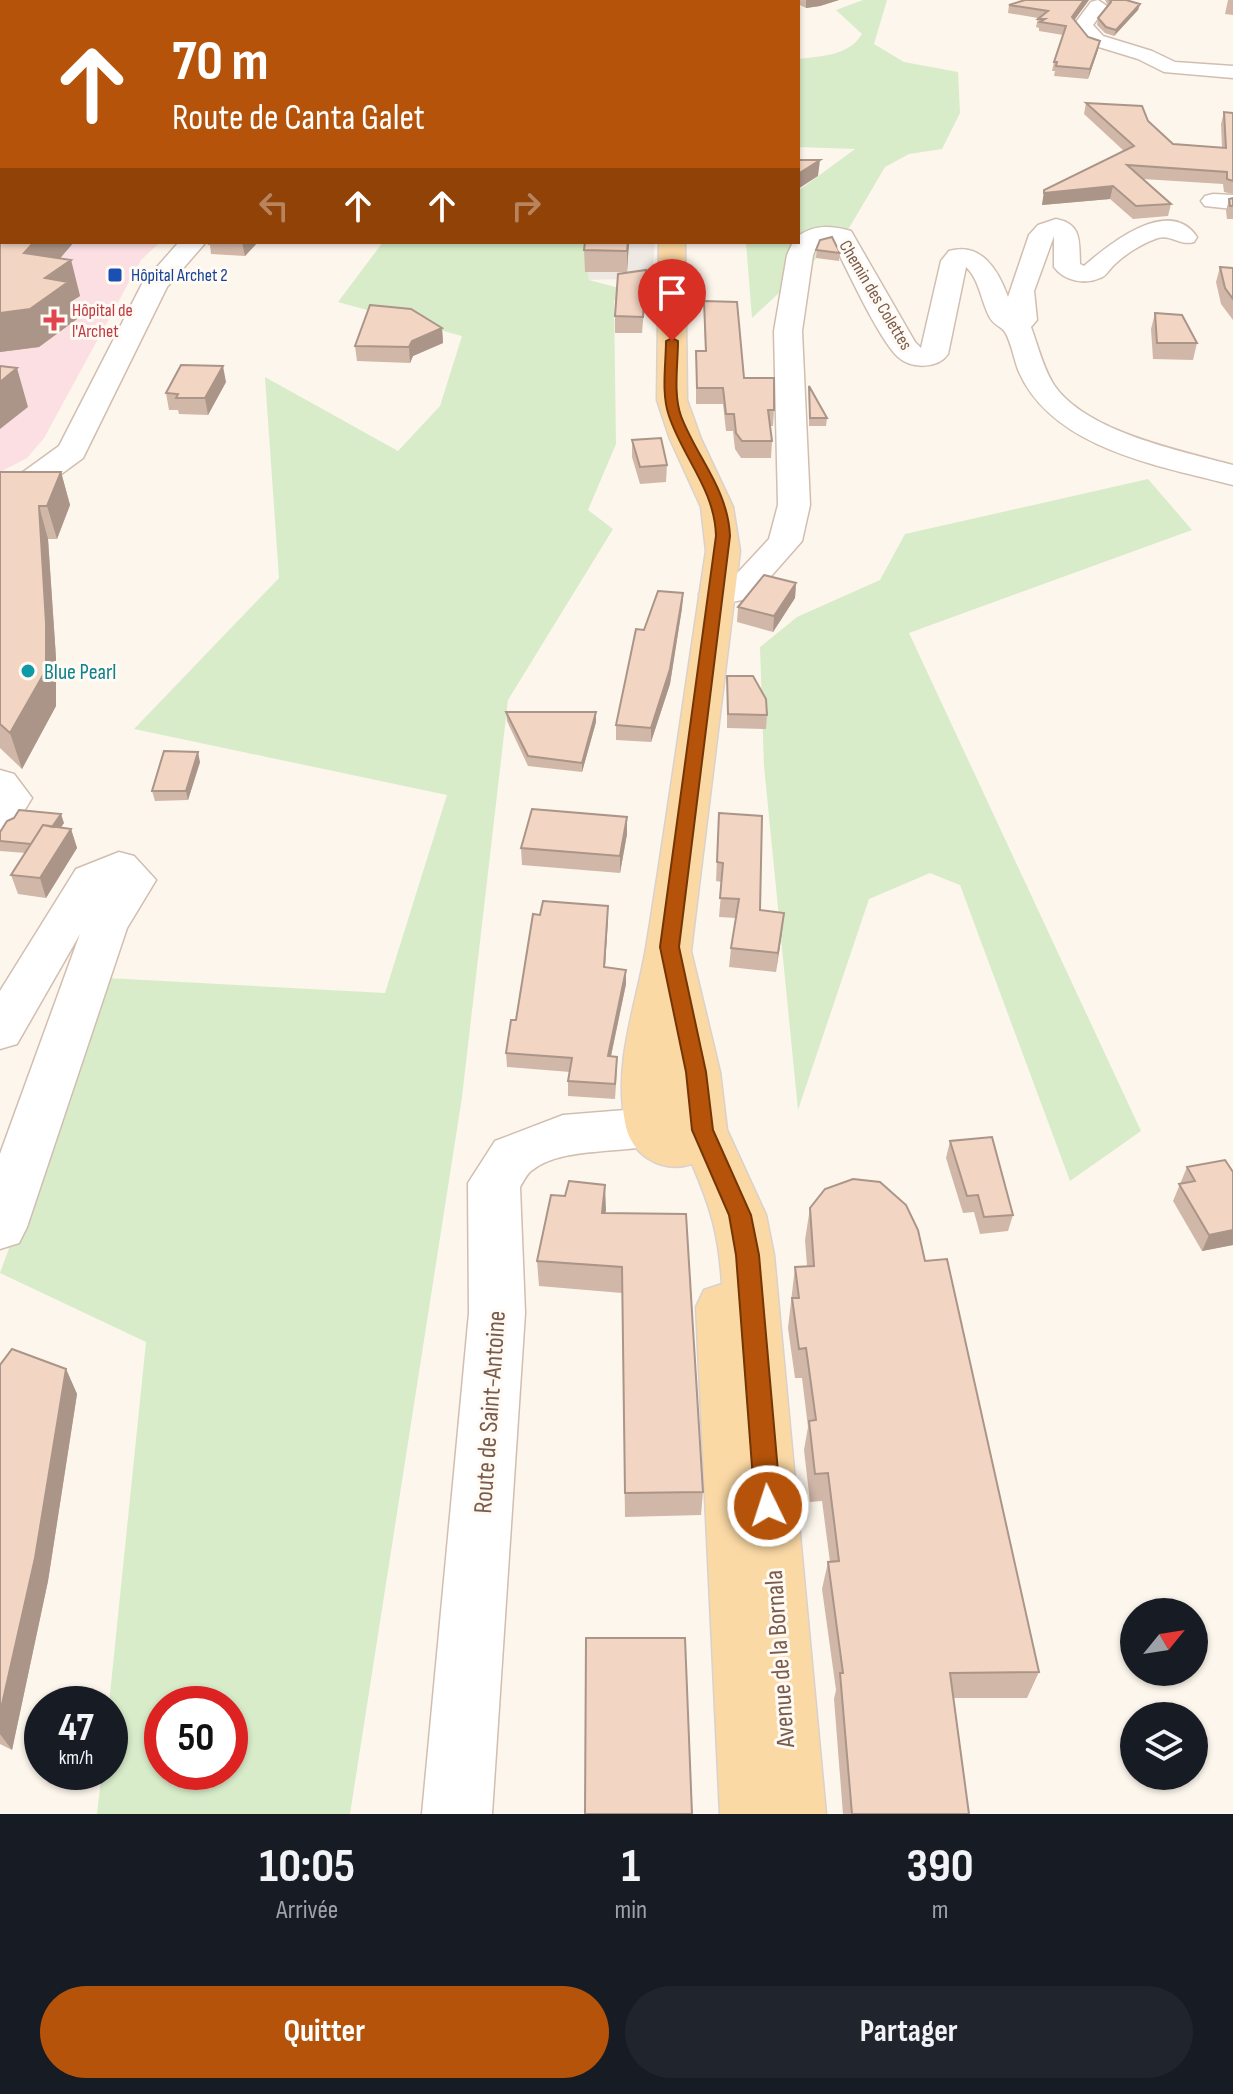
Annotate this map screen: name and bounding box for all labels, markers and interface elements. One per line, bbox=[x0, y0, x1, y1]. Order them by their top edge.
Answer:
text: 70 m bbox=[172, 29, 269, 96]
icon: ahead bbox=[40, 32, 144, 136]
text: Route de Canta Galet bbox=[172, 97, 425, 140]
icon: left bbox=[252, 184, 296, 228]
icon: ahead bbox=[336, 184, 380, 228]
icon: ahead bbox=[420, 184, 464, 228]
icon: right bbox=[504, 184, 548, 228]
street label: Chemin des Colettes bbox=[835, 237, 917, 354]
pin bbox=[638, 259, 706, 341]
place label: Hôpital Archet 2 bbox=[131, 265, 228, 286]
marker: Hôpital Archet 2 bbox=[106, 266, 124, 284]
icon: arrive bbox=[650, 271, 694, 315]
place label: Hôpital de l'Archet bbox=[72, 300, 133, 342]
marker: Hôpital de l'Archet bbox=[43, 309, 65, 331]
place label: Blue Pearl bbox=[44, 659, 116, 686]
marker: Blue Pearl bbox=[19, 662, 37, 680]
street label: Route de Saint-Antoine bbox=[468, 1310, 513, 1515]
position arrow bbox=[726, 1464, 810, 1548]
street label: Avenue de la Bornala bbox=[759, 1569, 802, 1750]
north arrow bbox=[1120, 1598, 1208, 1686]
map controls bbox=[1120, 1598, 1208, 1790]
speed limit sign: 50 bbox=[144, 1686, 248, 1790]
button: layers bbox=[1120, 1702, 1208, 1790]
text: 47 bbox=[58, 1704, 94, 1752]
text: km/h bbox=[59, 1746, 93, 1770]
text: 10:05 bbox=[259, 1838, 355, 1895]
text: 1 bbox=[621, 1838, 640, 1895]
text: 390 bbox=[906, 1838, 974, 1895]
text: Arrivée bbox=[276, 1895, 338, 1926]
text: min bbox=[614, 1895, 647, 1926]
text: m bbox=[932, 1895, 948, 1926]
button: Quitter bbox=[40, 1986, 609, 2078]
button: Partager bbox=[625, 1986, 1193, 2078]

